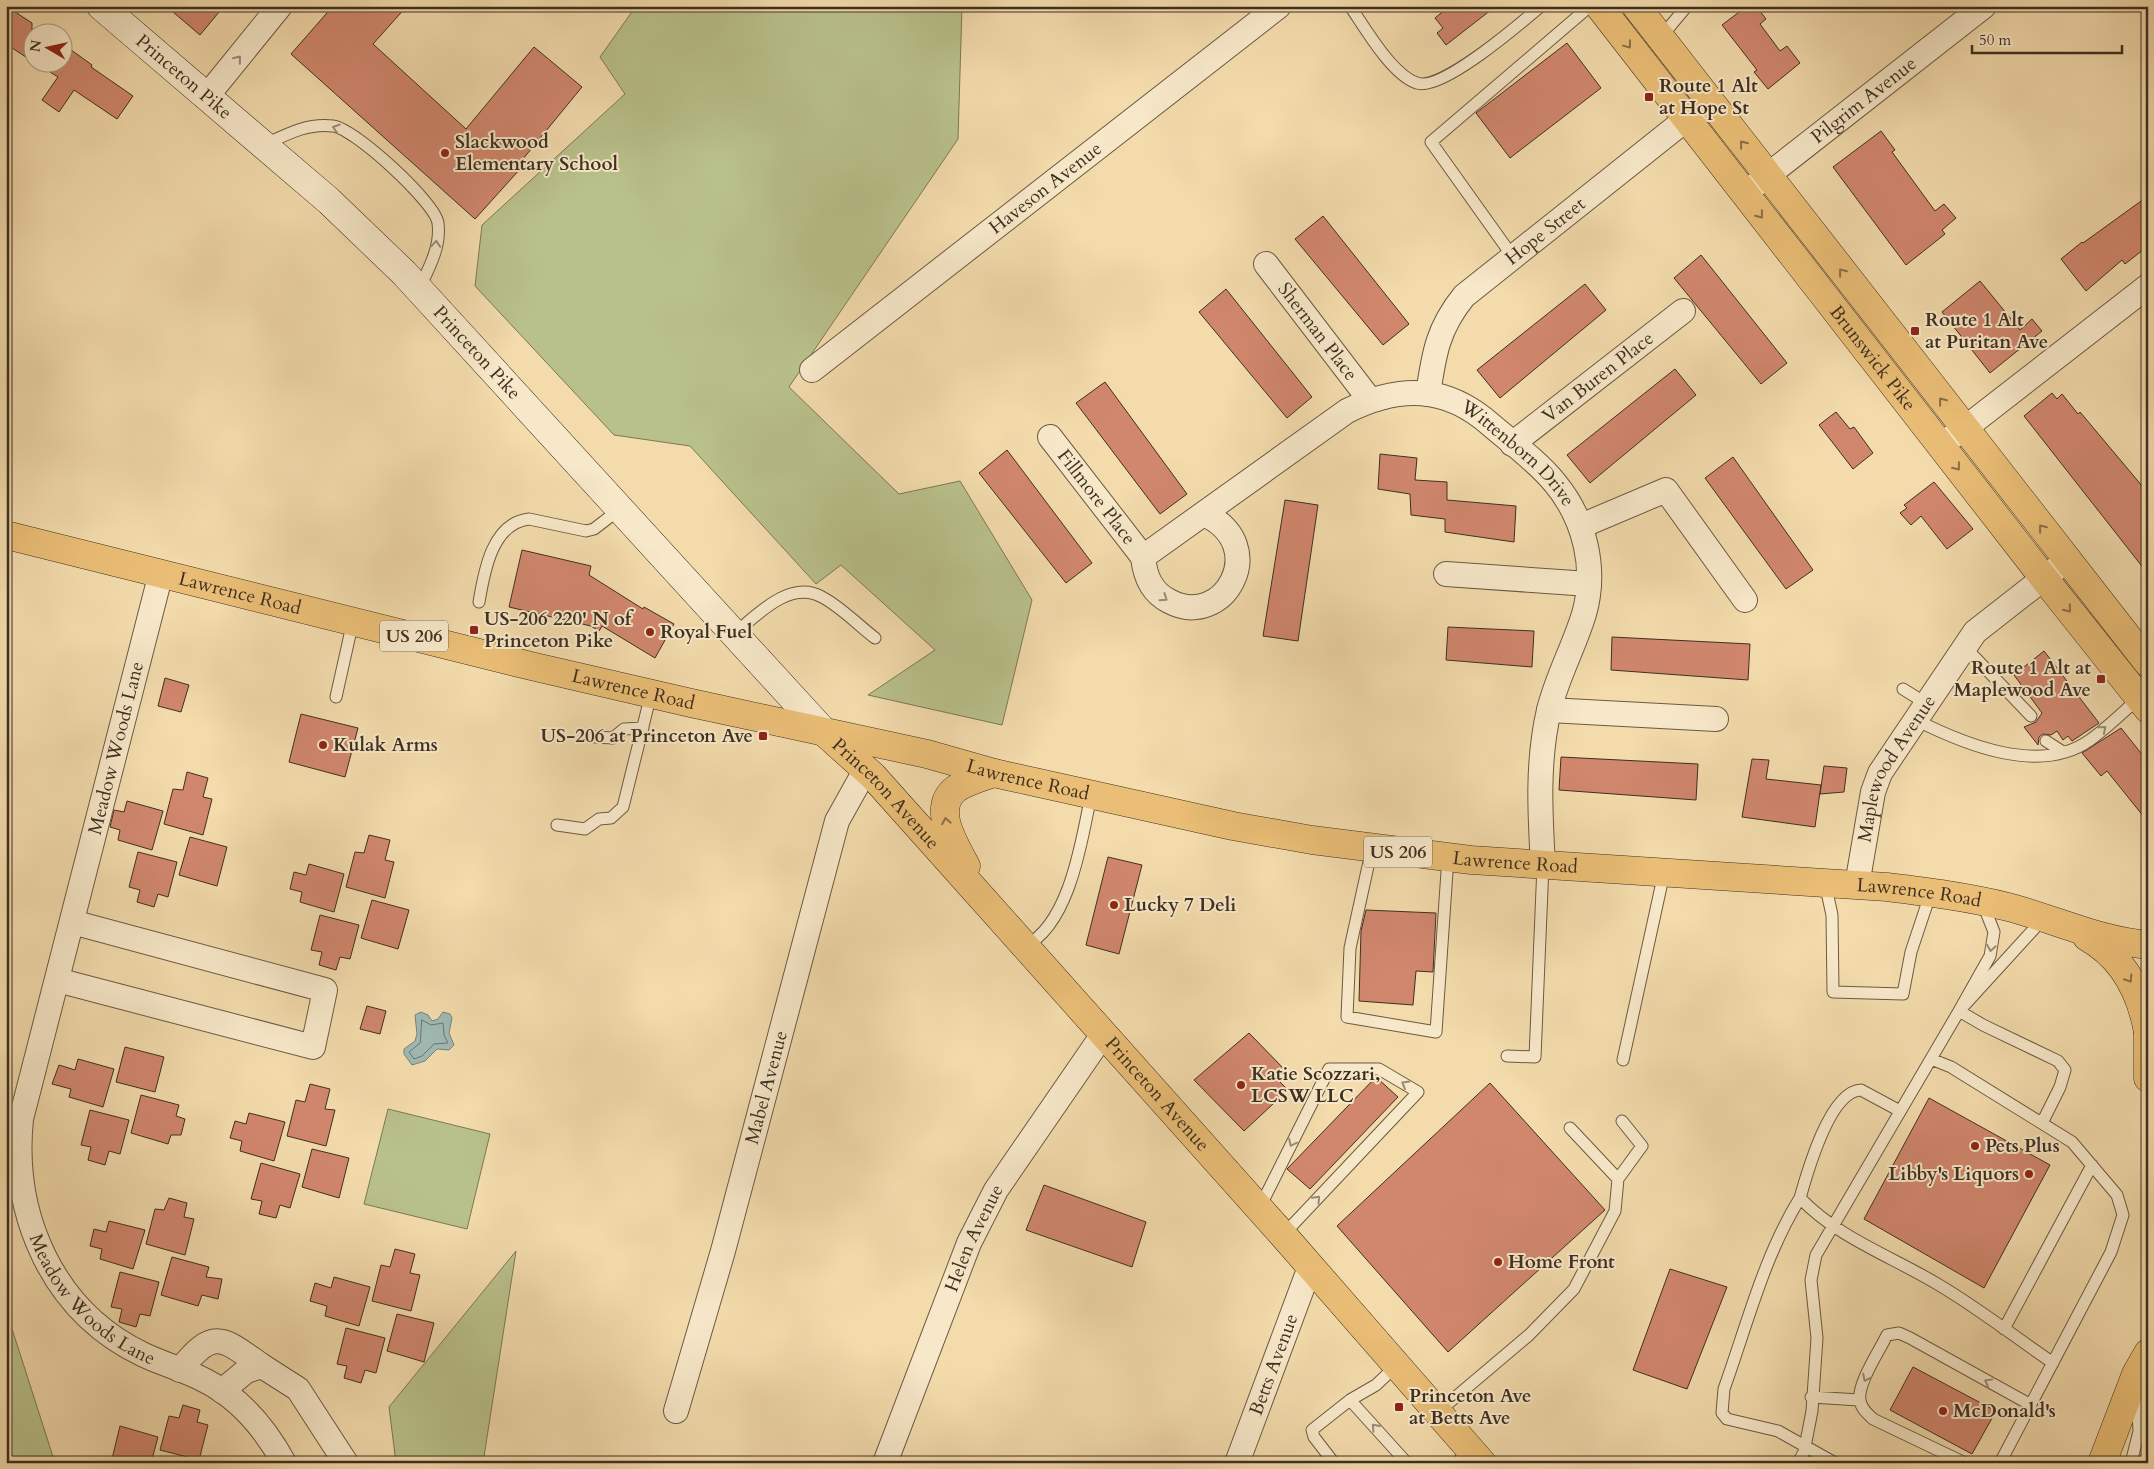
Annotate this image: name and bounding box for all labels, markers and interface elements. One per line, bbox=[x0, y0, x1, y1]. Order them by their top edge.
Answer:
north arrow bbox=[22, 22, 72, 72]
scale bar bbox=[1972, 22, 2122, 54]
street label: Princeton Pike bbox=[130, 28, 238, 125]
text: 50 m bbox=[1979, 30, 2011, 50]
text: N bbox=[25, 39, 46, 54]
one-way arrow bbox=[1622, 39, 1631, 49]
street label: Pilgrim Avenue bbox=[1806, 51, 1922, 150]
one-way arrow bbox=[232, 55, 241, 64]
place label: Route 1 Alt at Hope St bbox=[1659, 73, 1758, 121]
marker: Route 1 Alt at Hope St bbox=[1643, 91, 1655, 103]
one-way arrow bbox=[333, 124, 341, 134]
place label: Slackwood Elementary School bbox=[455, 129, 618, 177]
street label: Haveson Avenue bbox=[984, 136, 1107, 240]
one-way arrow bbox=[1740, 141, 1748, 150]
marker: Slackwood Elementary School bbox=[439, 147, 451, 159]
street label: Hope Street bbox=[1500, 191, 1591, 271]
one-way arrow bbox=[1754, 209, 1762, 218]
one-way arrow bbox=[431, 240, 442, 248]
one-way arrow bbox=[1840, 269, 1848, 278]
street label: Sherman Place bbox=[1272, 277, 1364, 386]
street label: Princeton Pike bbox=[427, 300, 527, 405]
street label: Brunswick Pike bbox=[1823, 300, 1922, 416]
place label: Route 1 Alt at Puritan Ave bbox=[1925, 307, 2048, 355]
marker: Route 1 Alt at Puritan Ave bbox=[1909, 325, 1921, 337]
street label: Van Buren Place bbox=[1537, 326, 1659, 429]
street label: Wittenborn Drive bbox=[1455, 393, 1581, 511]
one-way arrow bbox=[1938, 397, 1947, 406]
street label: Fillmore Place bbox=[1051, 444, 1142, 550]
one-way arrow bbox=[1951, 461, 1959, 470]
one-way arrow bbox=[2039, 525, 2048, 534]
street label: Lawrence Road bbox=[176, 566, 304, 621]
one-way arrow bbox=[1158, 592, 1168, 601]
one-way arrow bbox=[2062, 603, 2070, 612]
place label: US-206 220' N of Princeton Pike bbox=[484, 606, 635, 654]
place label: Royal Fuel bbox=[660, 619, 753, 645]
road number: US 206 bbox=[380, 620, 448, 652]
marker: US-206 220' N of Princeton Pike bbox=[468, 624, 480, 636]
marker: Royal Fuel bbox=[644, 626, 656, 638]
place label: Route 1 Alt at Maplewood Ave bbox=[1953, 655, 2091, 703]
street label: Meadow Woods Lane bbox=[82, 659, 150, 837]
street label: Lawrence Road bbox=[569, 663, 697, 716]
marker: Route 1 Alt at Maplewood Ave bbox=[2095, 673, 2107, 685]
street label: Maplewood Avenue bbox=[1852, 690, 1942, 844]
place label: US-206 at Princeton Ave bbox=[541, 723, 753, 749]
one-way arrow bbox=[2098, 726, 2107, 735]
marker: US-206 at Princeton Ave bbox=[757, 730, 769, 742]
place label: Kulak Arms bbox=[333, 732, 438, 758]
street label: Princeton Avenue bbox=[826, 732, 946, 855]
marker: Kulak Arms bbox=[317, 739, 329, 751]
street label: Lawrence Road bbox=[963, 753, 1092, 807]
one-way arrow bbox=[942, 816, 952, 825]
road number: US 206 bbox=[1364, 836, 1432, 868]
street label: Lawrence Road bbox=[1451, 845, 1579, 880]
street label: Lawrence Road bbox=[1856, 872, 1984, 914]
place label: Lucky 7 Deli bbox=[1124, 892, 1236, 918]
marker: Lucky 7 Deli bbox=[1108, 899, 1120, 911]
one-way arrow bbox=[1986, 944, 1996, 953]
one-way arrow bbox=[2122, 973, 2132, 982]
street label: Mabel Avenue bbox=[739, 1028, 794, 1147]
street label: Princeton Avenue bbox=[1099, 1031, 1215, 1157]
place label: Katie Scozzari, LCSW LLC bbox=[1251, 1061, 1381, 1109]
marker: Katie Scozzari, LCSW LLC bbox=[1235, 1079, 1247, 1091]
one-way arrow bbox=[1402, 1081, 1411, 1091]
place label: Pets Plus bbox=[1985, 1133, 2060, 1159]
one-way arrow bbox=[1288, 1137, 1298, 1146]
marker: Pets Plus bbox=[1969, 1140, 1981, 1152]
place label: Libby's Liquors bbox=[1888, 1161, 2019, 1187]
marker: Libby's Liquors bbox=[2023, 1168, 2035, 1180]
street label: Helen Avenue bbox=[939, 1179, 1009, 1296]
one-way arrow bbox=[1311, 1196, 1320, 1205]
street label: Meadow Woods Lane bbox=[23, 1230, 159, 1371]
place label: Home Front bbox=[1508, 1249, 1615, 1275]
marker: Home Front bbox=[1492, 1256, 1504, 1268]
street label: Betts Avenue bbox=[1243, 1310, 1304, 1419]
one-way arrow bbox=[1861, 1373, 1872, 1382]
one-way arrow bbox=[1985, 1378, 1994, 1388]
place label: Princeton Ave at Betts Ave bbox=[1409, 1383, 1531, 1431]
place label: McDonald's bbox=[1953, 1398, 2056, 1424]
marker: Princeton Ave at Betts Ave bbox=[1393, 1401, 1405, 1413]
marker: McDonald's bbox=[1937, 1405, 1949, 1417]
one-way arrow bbox=[1372, 1423, 1381, 1432]

